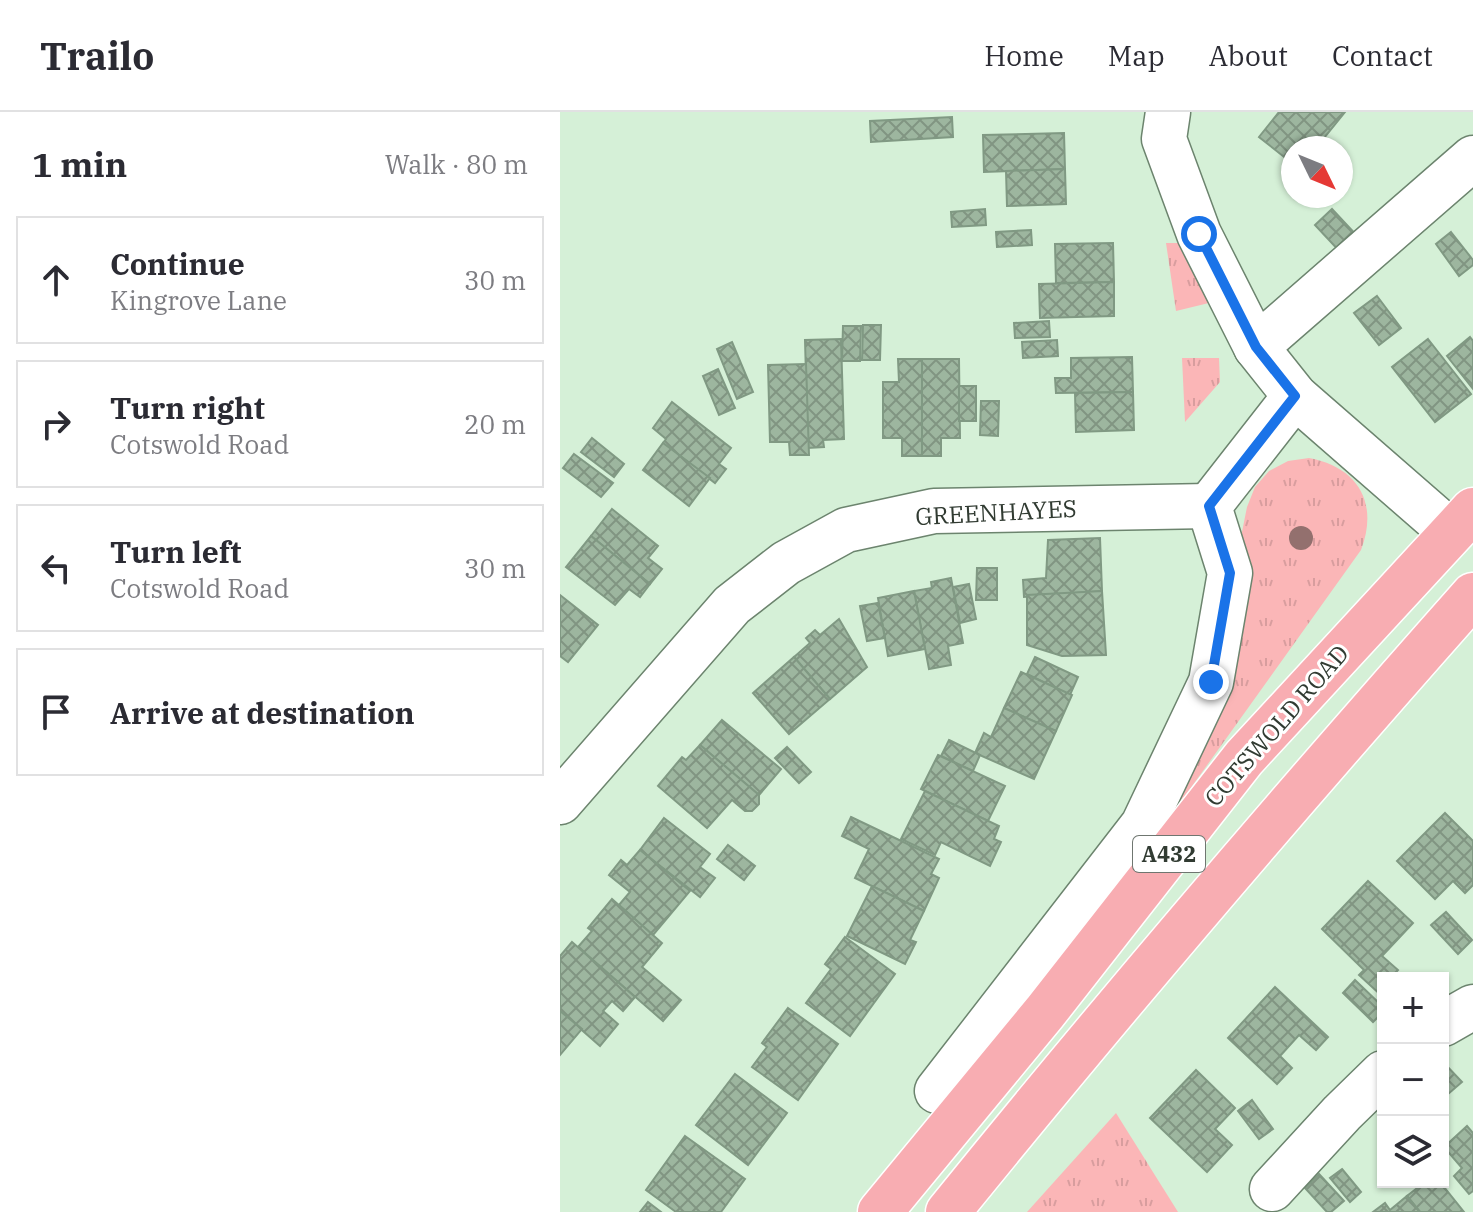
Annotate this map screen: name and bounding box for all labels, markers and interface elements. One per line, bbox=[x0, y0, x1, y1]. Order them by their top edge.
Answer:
text: Trailo bbox=[40, 31, 154, 80]
text: Home bbox=[984, 37, 1064, 74]
text: Map bbox=[1108, 37, 1165, 74]
text: About bbox=[1209, 37, 1288, 74]
text: Contact bbox=[1332, 37, 1433, 74]
north arrow bbox=[1281, 136, 1353, 208]
text: 1 min bbox=[32, 142, 127, 186]
text: Walk · 80 m bbox=[385, 147, 528, 181]
route start bbox=[1181, 216, 1217, 252]
text: Continue bbox=[110, 244, 245, 283]
icon: ahead bbox=[34, 258, 78, 302]
text: 30 m bbox=[464, 263, 526, 297]
text: Kingrove Lane bbox=[110, 283, 287, 317]
text: Turn right bbox=[110, 388, 265, 427]
icon: right bbox=[34, 402, 78, 446]
text: 20 m bbox=[464, 407, 526, 441]
text: Cotswold Road bbox=[110, 427, 289, 461]
street label: GREENHAYES bbox=[914, 492, 1077, 532]
text: Turn left bbox=[110, 532, 242, 571]
icon: left bbox=[34, 546, 78, 590]
text: 30 m bbox=[464, 551, 526, 585]
text: Cotswold Road bbox=[110, 571, 289, 605]
street label: COTSWOLD ROAD bbox=[1197, 638, 1355, 813]
route end bbox=[1193, 664, 1229, 700]
icon: arrive bbox=[34, 690, 78, 734]
text: Arrive at destination bbox=[110, 693, 415, 732]
road number: A432 bbox=[1133, 836, 1205, 872]
map controls bbox=[1377, 972, 1449, 1188]
button: + bbox=[1377, 972, 1449, 1044]
button: − bbox=[1377, 1044, 1449, 1116]
button: layers bbox=[1377, 1116, 1449, 1188]

